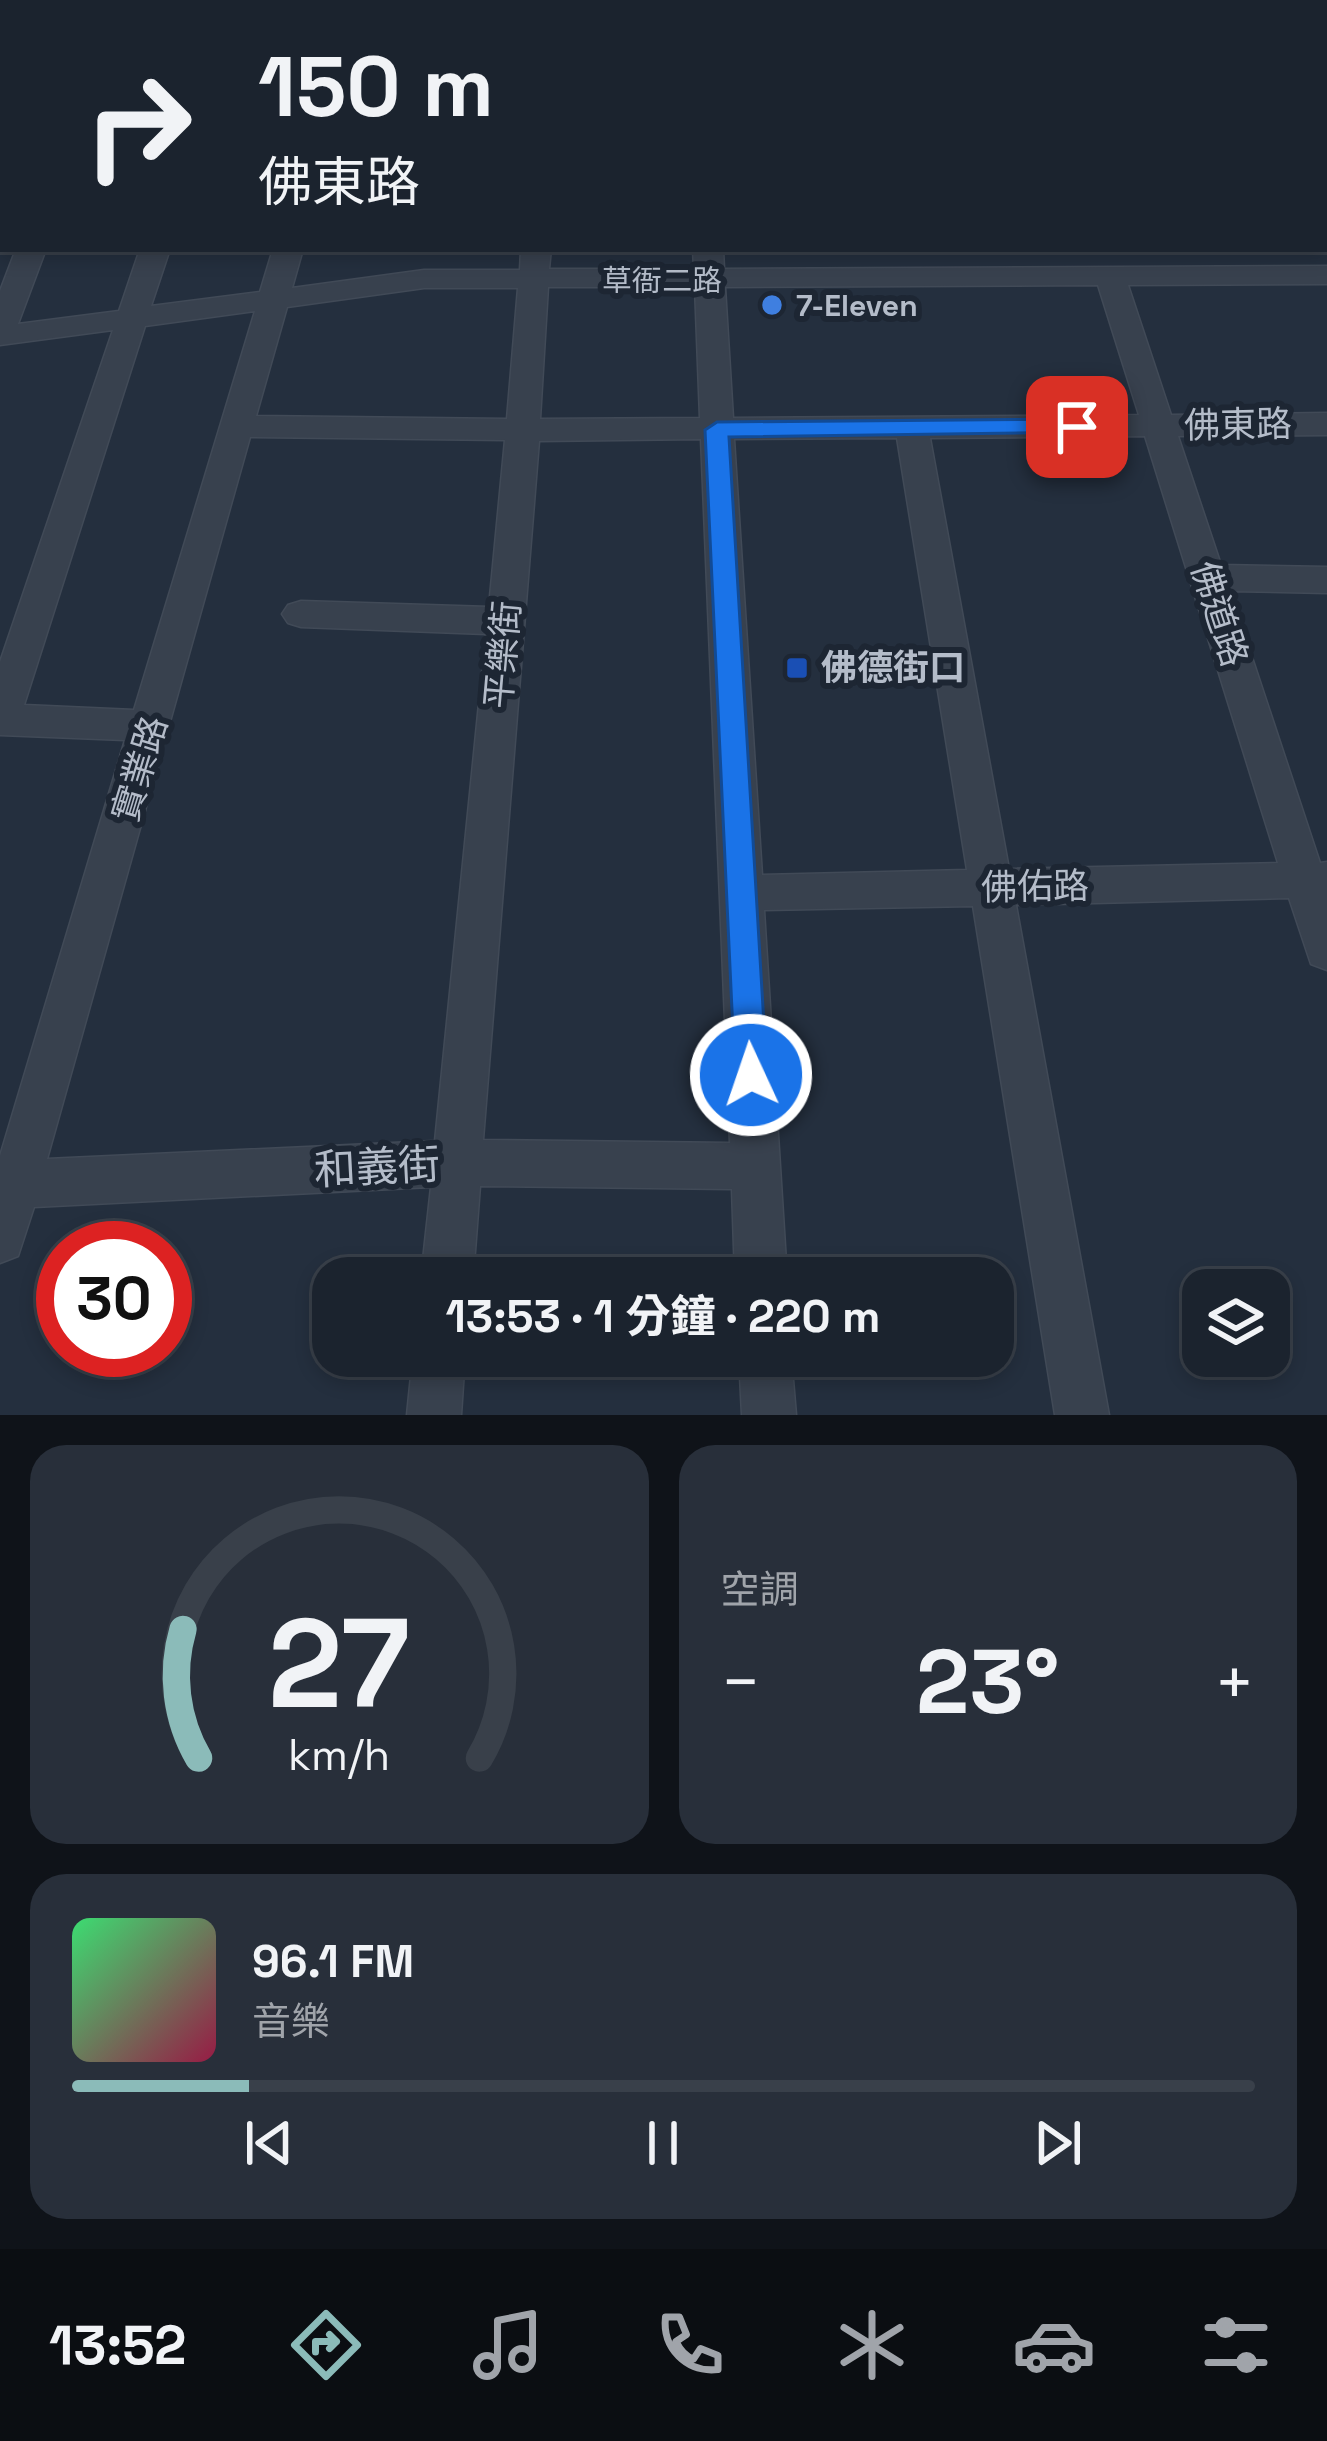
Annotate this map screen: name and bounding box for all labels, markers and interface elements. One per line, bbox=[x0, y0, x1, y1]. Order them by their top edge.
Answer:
text: 150 m bbox=[258, 33, 494, 141]
icon: right bbox=[60, 48, 216, 204]
text: 佛東路 bbox=[258, 148, 420, 217]
street label: 草衙二路 bbox=[602, 261, 722, 300]
place label: 7-Eleven bbox=[796, 286, 918, 325]
marker: 7-Eleven bbox=[759, 292, 785, 318]
pin bbox=[1026, 376, 1128, 478]
icon: arrive bbox=[1044, 394, 1110, 460]
street label: 佛東路 bbox=[1184, 401, 1292, 449]
street label: 佛道路 bbox=[1180, 556, 1258, 672]
street label: 平樂街 bbox=[475, 599, 531, 711]
place label: 佛德街口 bbox=[821, 645, 965, 691]
marker: 佛德街口 bbox=[784, 655, 810, 681]
street label: 實業路 bbox=[102, 711, 178, 827]
street label: 佛佑路 bbox=[981, 863, 1089, 911]
position arrow bbox=[688, 1012, 814, 1138]
street label: 和義街 bbox=[313, 1137, 441, 1197]
speed limit sign: 30 bbox=[36, 1221, 192, 1377]
map controls bbox=[1182, 1269, 1290, 1377]
button: layers bbox=[1182, 1269, 1290, 1377]
text: 13:53 · 1 分鐘 · 220 m bbox=[445, 1288, 881, 1345]
text: 空調 bbox=[721, 1565, 799, 1614]
text: 27 bbox=[268, 1584, 410, 1743]
text: 23° bbox=[916, 1624, 1060, 1739]
text: − bbox=[721, 1640, 761, 1724]
text: + bbox=[1214, 1640, 1255, 1724]
text: km/h bbox=[288, 1727, 390, 1782]
text: 96.1 FM bbox=[252, 1933, 414, 1990]
text: 音樂 bbox=[252, 1997, 330, 2046]
icon: previous bbox=[236, 2110, 302, 2176]
icon: pause bbox=[630, 2110, 696, 2176]
icon: next bbox=[1025, 2110, 1091, 2176]
icon: directions bbox=[284, 2303, 368, 2387]
icon: music bbox=[466, 2303, 550, 2387]
icon: phone bbox=[648, 2303, 732, 2387]
icon: climate bbox=[830, 2303, 914, 2387]
icon: car bbox=[1012, 2303, 1096, 2387]
icon: filters bbox=[1194, 2303, 1278, 2387]
text: 13:52 bbox=[49, 2311, 186, 2380]

